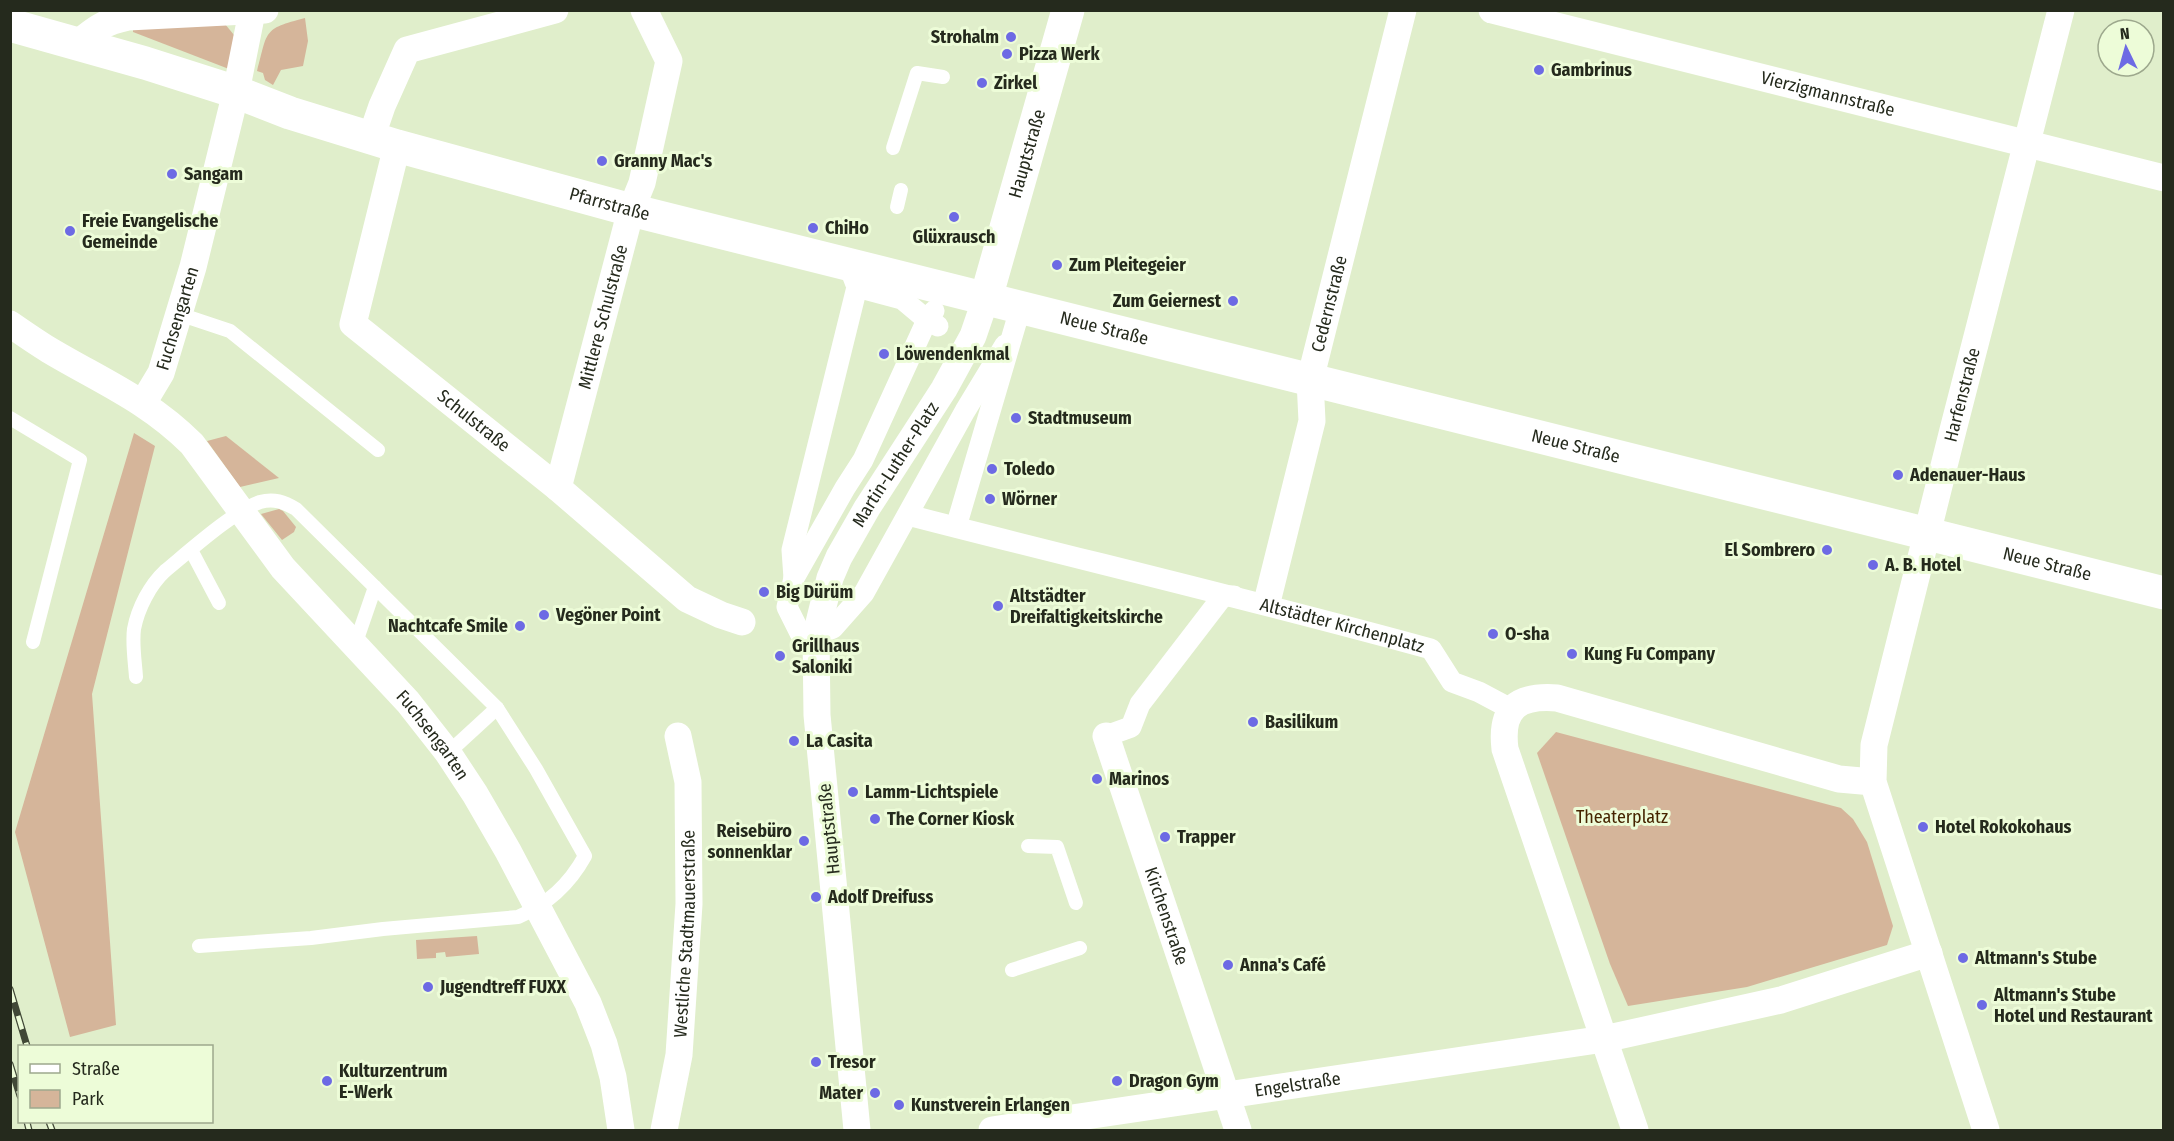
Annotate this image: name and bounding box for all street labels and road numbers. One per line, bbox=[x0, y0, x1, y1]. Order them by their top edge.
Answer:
street label: Vierzigmannstraße bbox=[1758, 67, 1897, 121]
street label: Hauptstraße bbox=[1004, 107, 1050, 201]
street label: Pfarrstraße bbox=[567, 183, 652, 225]
street label: Mittlere Schulstraße bbox=[573, 242, 632, 391]
street label: Cedernstraße bbox=[1306, 253, 1352, 354]
street label: Fuchsengarten bbox=[151, 264, 204, 373]
street label: Neue Straße bbox=[1058, 307, 1151, 350]
street label: Harfenstraße bbox=[1939, 345, 1985, 444]
street label: Schulstraße bbox=[433, 385, 515, 456]
street label: Martin-Luther-Platz bbox=[848, 398, 944, 531]
street label: Neue Straße bbox=[1529, 424, 1622, 468]
street label: Neue Straße bbox=[2001, 542, 2094, 585]
street label: Altstädter Kirchenplatz bbox=[1258, 593, 1427, 658]
street label: Fuchsengarten bbox=[392, 686, 474, 784]
street label: Hauptstraße bbox=[813, 782, 845, 876]
street label: Westliche Stadtmauerstraße bbox=[669, 830, 700, 1038]
street label: Kirchenstraße bbox=[1140, 864, 1193, 968]
street label: Engelstraße bbox=[1253, 1067, 1342, 1102]

